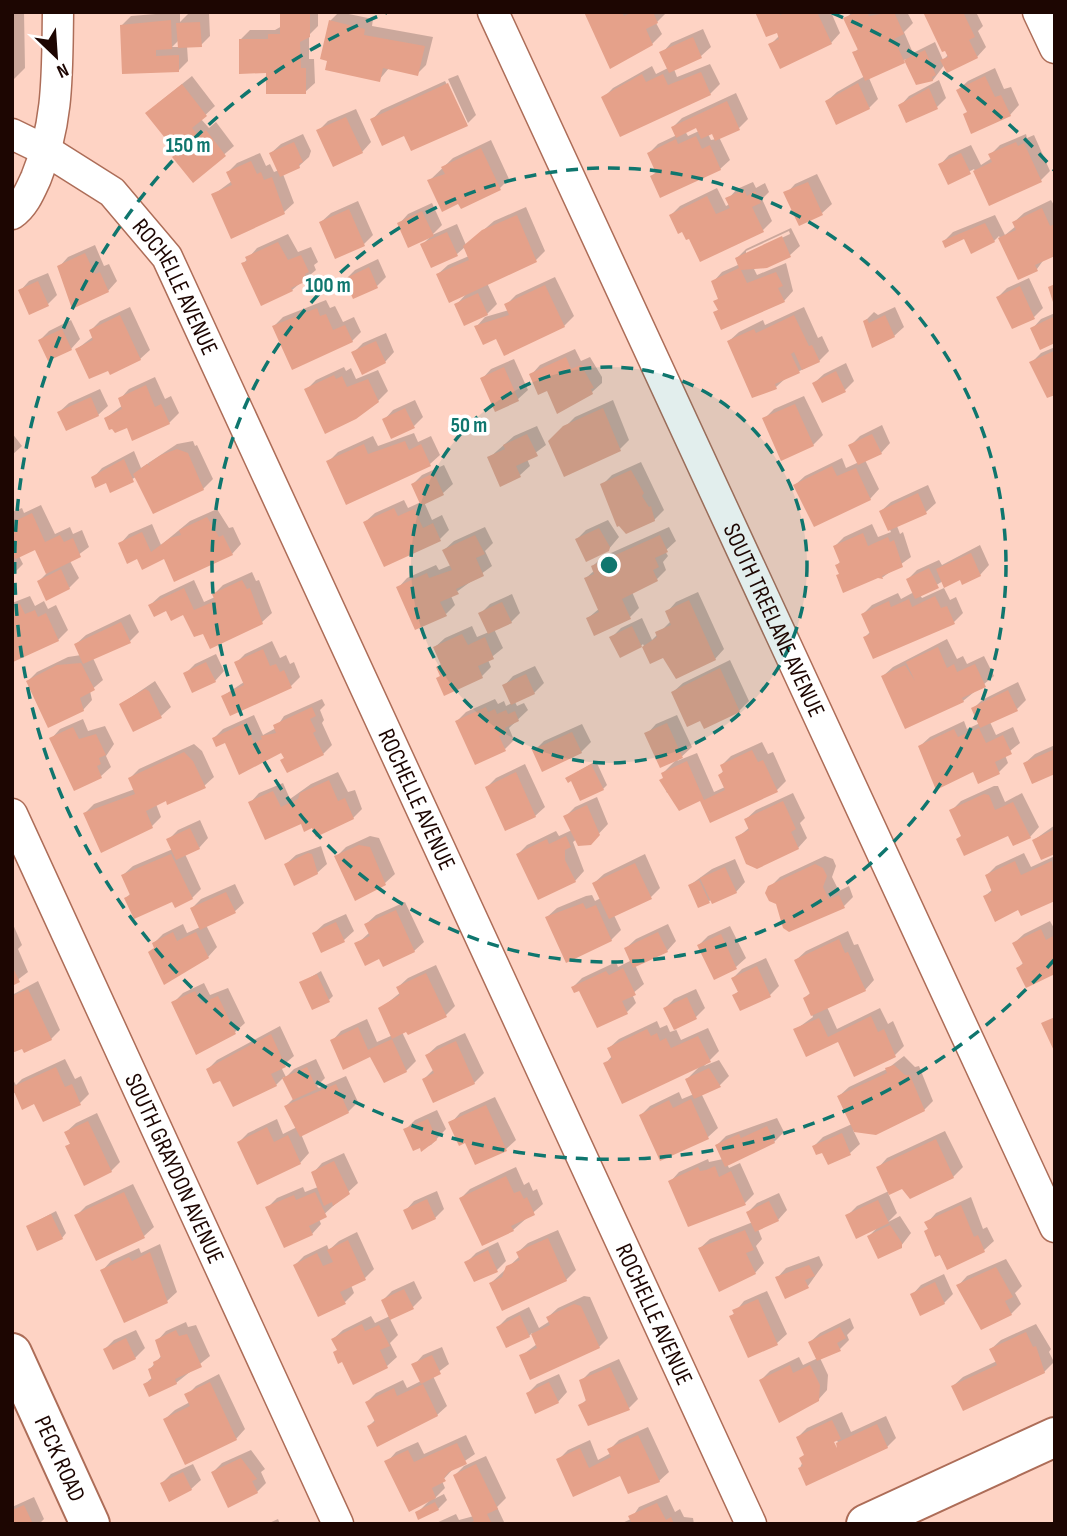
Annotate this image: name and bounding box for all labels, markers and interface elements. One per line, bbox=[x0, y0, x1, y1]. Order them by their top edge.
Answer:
north arrow bbox=[21, 21, 91, 91]
text: N bbox=[53, 57, 72, 83]
text: 150 m bbox=[166, 133, 210, 158]
street label: ROCHELLE AVENUE bbox=[126, 213, 224, 360]
text: 100 m bbox=[305, 273, 351, 298]
text: 50 m bbox=[451, 413, 487, 438]
street label: SOUTH TREELANE AVENUE bbox=[717, 519, 831, 722]
centre of rings bbox=[597, 553, 621, 577]
street label: ROCHELLE AVENUE bbox=[371, 724, 462, 875]
street label: SOUTH GRAYDON AVENUE bbox=[118, 1069, 230, 1268]
street label: ROCHELLE AVENUE bbox=[609, 1239, 699, 1390]
street label: PECK ROAD bbox=[28, 1411, 92, 1506]

